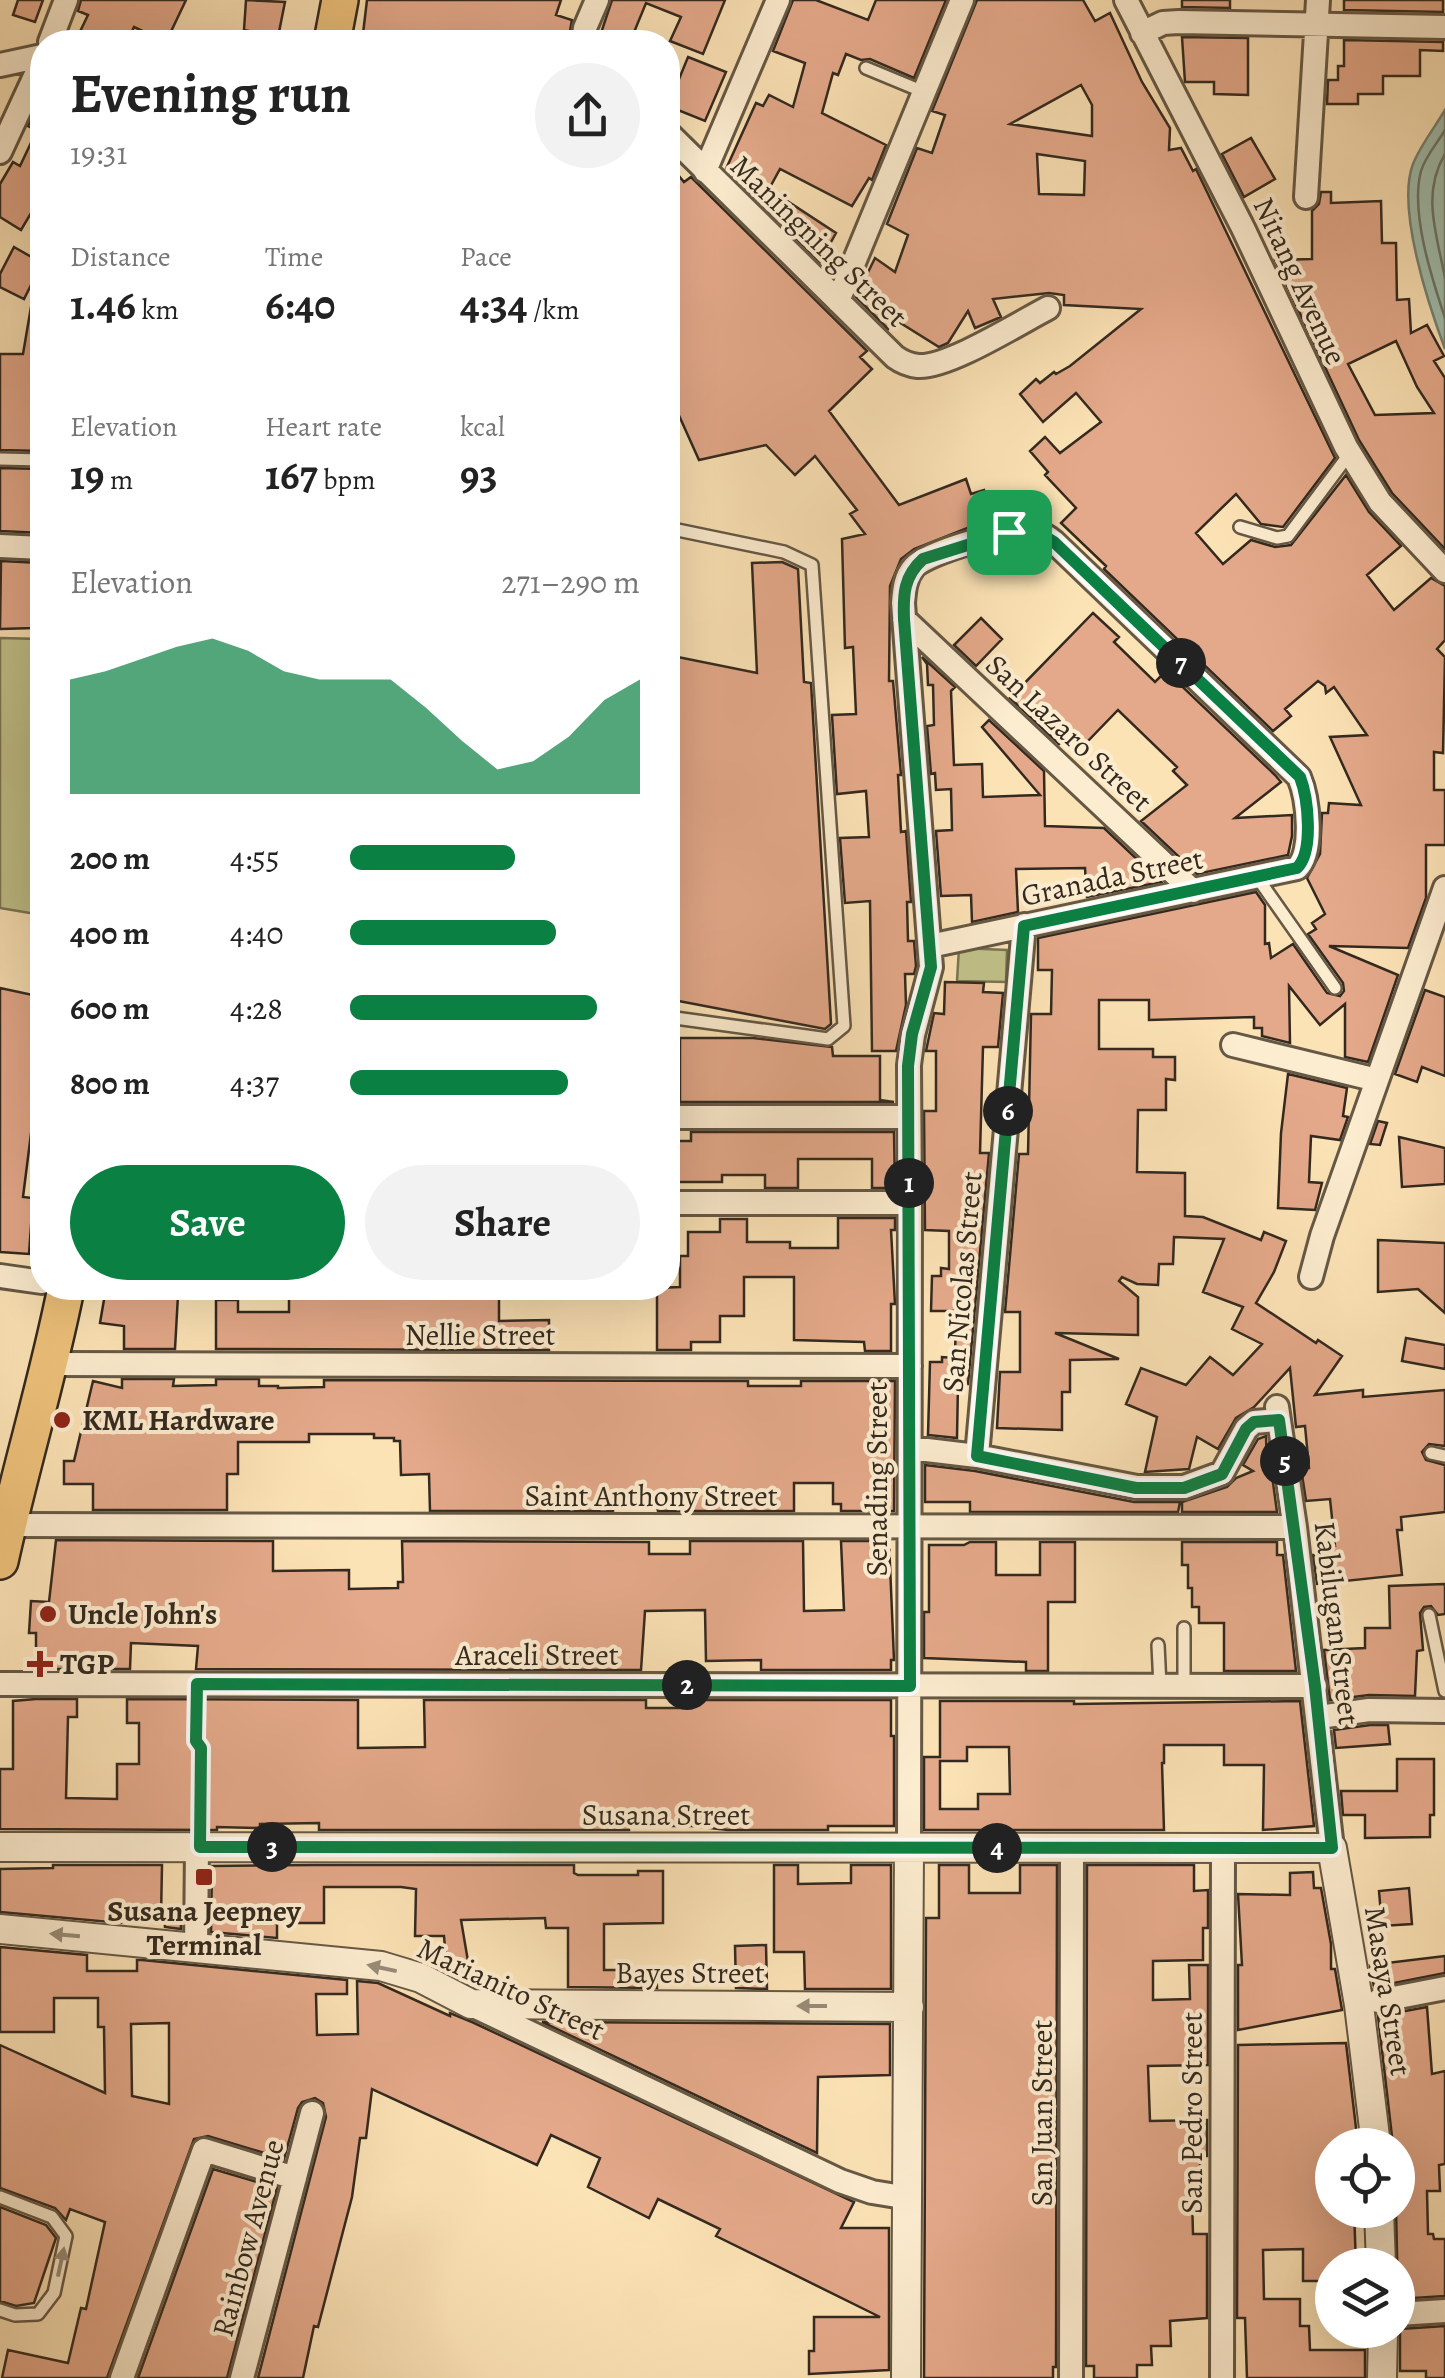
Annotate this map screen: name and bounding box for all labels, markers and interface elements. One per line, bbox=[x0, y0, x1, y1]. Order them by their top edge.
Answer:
text: Evening run bbox=[70, 56, 351, 131]
button: share bbox=[535, 63, 640, 168]
text: 19:31 bbox=[70, 131, 127, 175]
street label: Maningning Street bbox=[722, 146, 916, 336]
street label: Nitang Avenue bbox=[1244, 191, 1356, 371]
text: Distance bbox=[70, 238, 170, 276]
text: Time bbox=[265, 238, 323, 276]
text: Pace bbox=[460, 238, 512, 276]
text: 1.46 bbox=[70, 276, 136, 333]
text: 6:40 bbox=[265, 276, 335, 333]
text: 4:34 bbox=[460, 276, 528, 333]
text: km bbox=[136, 291, 179, 329]
text: /km bbox=[528, 291, 580, 329]
text: Elevation bbox=[70, 408, 177, 446]
text: Heart rate bbox=[265, 408, 382, 446]
text: kcal bbox=[460, 408, 505, 446]
text: 19 bbox=[70, 446, 104, 503]
text: 167 bbox=[265, 446, 318, 503]
text: 93 bbox=[460, 446, 498, 503]
text: m bbox=[104, 461, 133, 499]
text: bpm bbox=[318, 461, 375, 499]
pin bbox=[967, 490, 1052, 575]
icon: arrive bbox=[982, 505, 1037, 560]
text: Elevation bbox=[70, 560, 193, 604]
text: 271–290 m bbox=[501, 560, 640, 604]
pin: 7 bbox=[1156, 638, 1206, 688]
text: 7 bbox=[1175, 644, 1187, 682]
street label: San Lazaro Street bbox=[977, 645, 1161, 821]
text: 200 m bbox=[70, 836, 150, 880]
text: 4:55 bbox=[230, 836, 280, 880]
street label: Granada Street bbox=[1017, 838, 1207, 916]
text: 400 m bbox=[70, 911, 150, 955]
text: 4:40 bbox=[230, 911, 284, 955]
text: 600 m bbox=[70, 986, 150, 1030]
text: 4:28 bbox=[230, 986, 283, 1030]
text: 800 m bbox=[70, 1061, 150, 1105]
text: 4:37 bbox=[230, 1061, 279, 1105]
pin: 6 bbox=[983, 1086, 1033, 1136]
text: 6 bbox=[1001, 1092, 1015, 1130]
pin: 1 bbox=[884, 1158, 934, 1208]
text: 1 bbox=[904, 1164, 914, 1202]
button: Save bbox=[70, 1165, 345, 1280]
button: Share bbox=[365, 1165, 640, 1280]
street label: San Nicolas Street bbox=[932, 1170, 992, 1394]
street label: Nellie Street bbox=[405, 1315, 555, 1355]
street label: Senading Street bbox=[857, 1381, 897, 1576]
place label: KML Hardware bbox=[82, 1400, 275, 1440]
marker: KML Hardware bbox=[51, 1409, 73, 1431]
pin: 5 bbox=[1260, 1436, 1310, 1486]
text: 5 bbox=[1279, 1442, 1291, 1480]
street label: Saint Anthony Street bbox=[524, 1476, 778, 1516]
street label: Kabilugan Street bbox=[1305, 1519, 1369, 1727]
place label: Uncle John's bbox=[68, 1594, 217, 1634]
marker: Uncle John's bbox=[37, 1603, 59, 1625]
street label: Araceli Street bbox=[454, 1635, 619, 1675]
place label: TGP bbox=[60, 1644, 114, 1684]
marker: TGP bbox=[29, 1653, 51, 1675]
pin: 2 bbox=[662, 1660, 712, 1710]
text: 2 bbox=[680, 1666, 694, 1704]
street label: Susana Street bbox=[582, 1795, 750, 1835]
pin: 3 bbox=[247, 1822, 297, 1872]
pin: 4 bbox=[972, 1823, 1022, 1873]
text: 3 bbox=[266, 1828, 278, 1866]
text: 4 bbox=[990, 1829, 1004, 1867]
marker: Susana Jeepney Terminal bbox=[193, 1866, 215, 1888]
place label: Susana Jeepney Terminal bbox=[107, 1891, 302, 1965]
street label: Masaya Street bbox=[1355, 1903, 1421, 2079]
one-way arrow bbox=[48, 1927, 80, 1943]
street label: Marianito Street bbox=[411, 1928, 611, 2050]
street label: Bayes Street bbox=[615, 1953, 765, 1993]
one-way arrow bbox=[366, 1960, 397, 1975]
one-way arrow bbox=[795, 1998, 827, 2014]
street label: San Pedro Street bbox=[1172, 2012, 1212, 2214]
street label: San Juan Street bbox=[1022, 2019, 1062, 2206]
map controls bbox=[1315, 2128, 1415, 2348]
button: locate bbox=[1315, 2128, 1415, 2228]
street label: Rainbow Avenue bbox=[202, 2135, 294, 2341]
one-way arrow bbox=[54, 2246, 70, 2277]
button: layers bbox=[1315, 2248, 1415, 2348]

